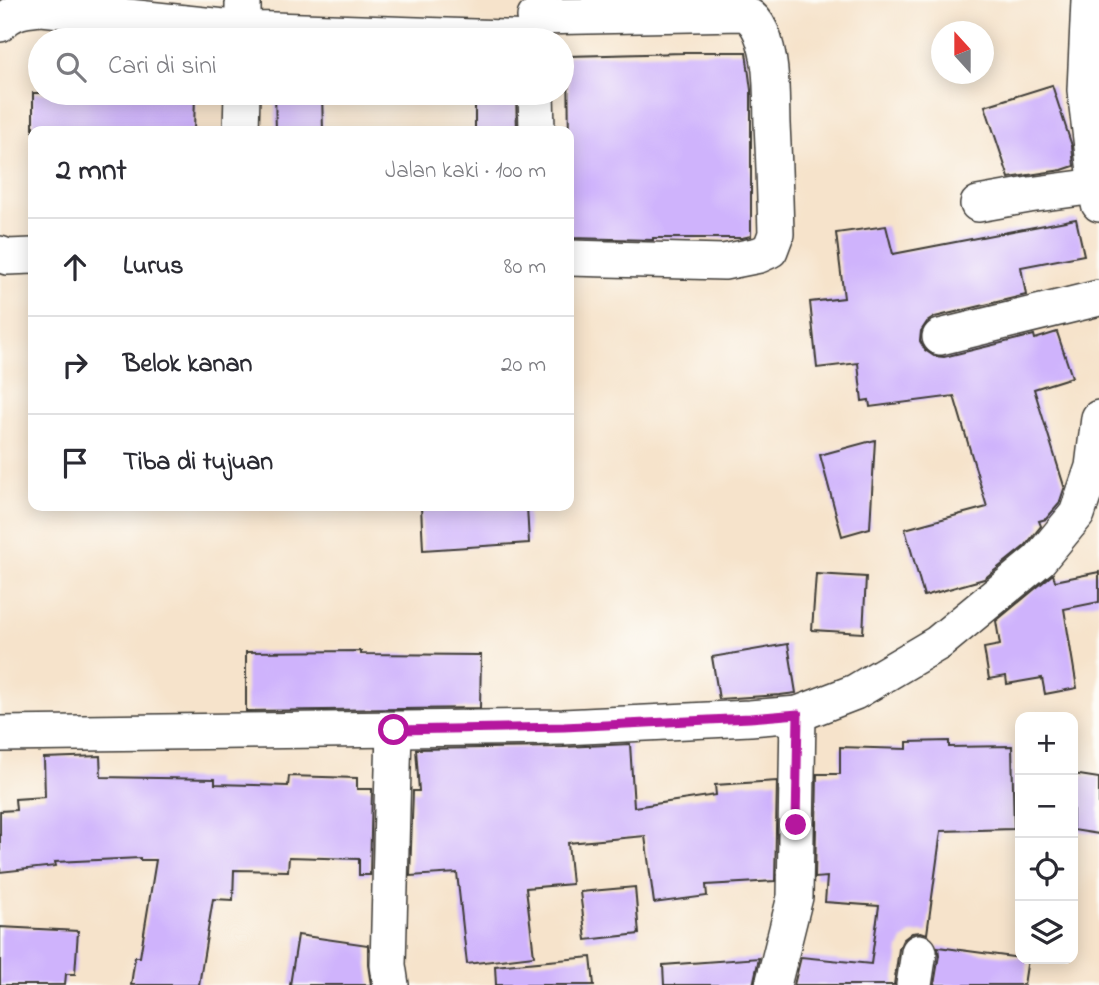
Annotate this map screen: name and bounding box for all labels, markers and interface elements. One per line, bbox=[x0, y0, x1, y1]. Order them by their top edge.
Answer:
north arrow bbox=[931, 21, 994, 84]
search box bbox=[28, 28, 574, 105]
icon: search bbox=[52, 48, 90, 86]
text: Cari di sini bbox=[108, 48, 217, 86]
text: 2 mnt bbox=[56, 150, 127, 194]
text: Jalan kaki · 100 m bbox=[385, 155, 546, 188]
icon: ahead bbox=[56, 248, 94, 286]
text: Lurus bbox=[123, 248, 184, 286]
text: 80 m bbox=[504, 251, 546, 284]
icon: right bbox=[56, 346, 94, 384]
text: Belok kanan bbox=[123, 346, 252, 384]
text: 20 m bbox=[501, 349, 546, 382]
icon: arrive bbox=[56, 444, 94, 482]
text: Tiba di tujuan bbox=[123, 444, 273, 482]
map controls bbox=[1015, 712, 1078, 964]
button: + bbox=[1015, 712, 1078, 775]
route start bbox=[378, 714, 409, 745]
button: − bbox=[1015, 775, 1078, 838]
route end bbox=[780, 809, 811, 840]
button: locate bbox=[1015, 838, 1078, 901]
button: layers bbox=[1015, 901, 1078, 964]

